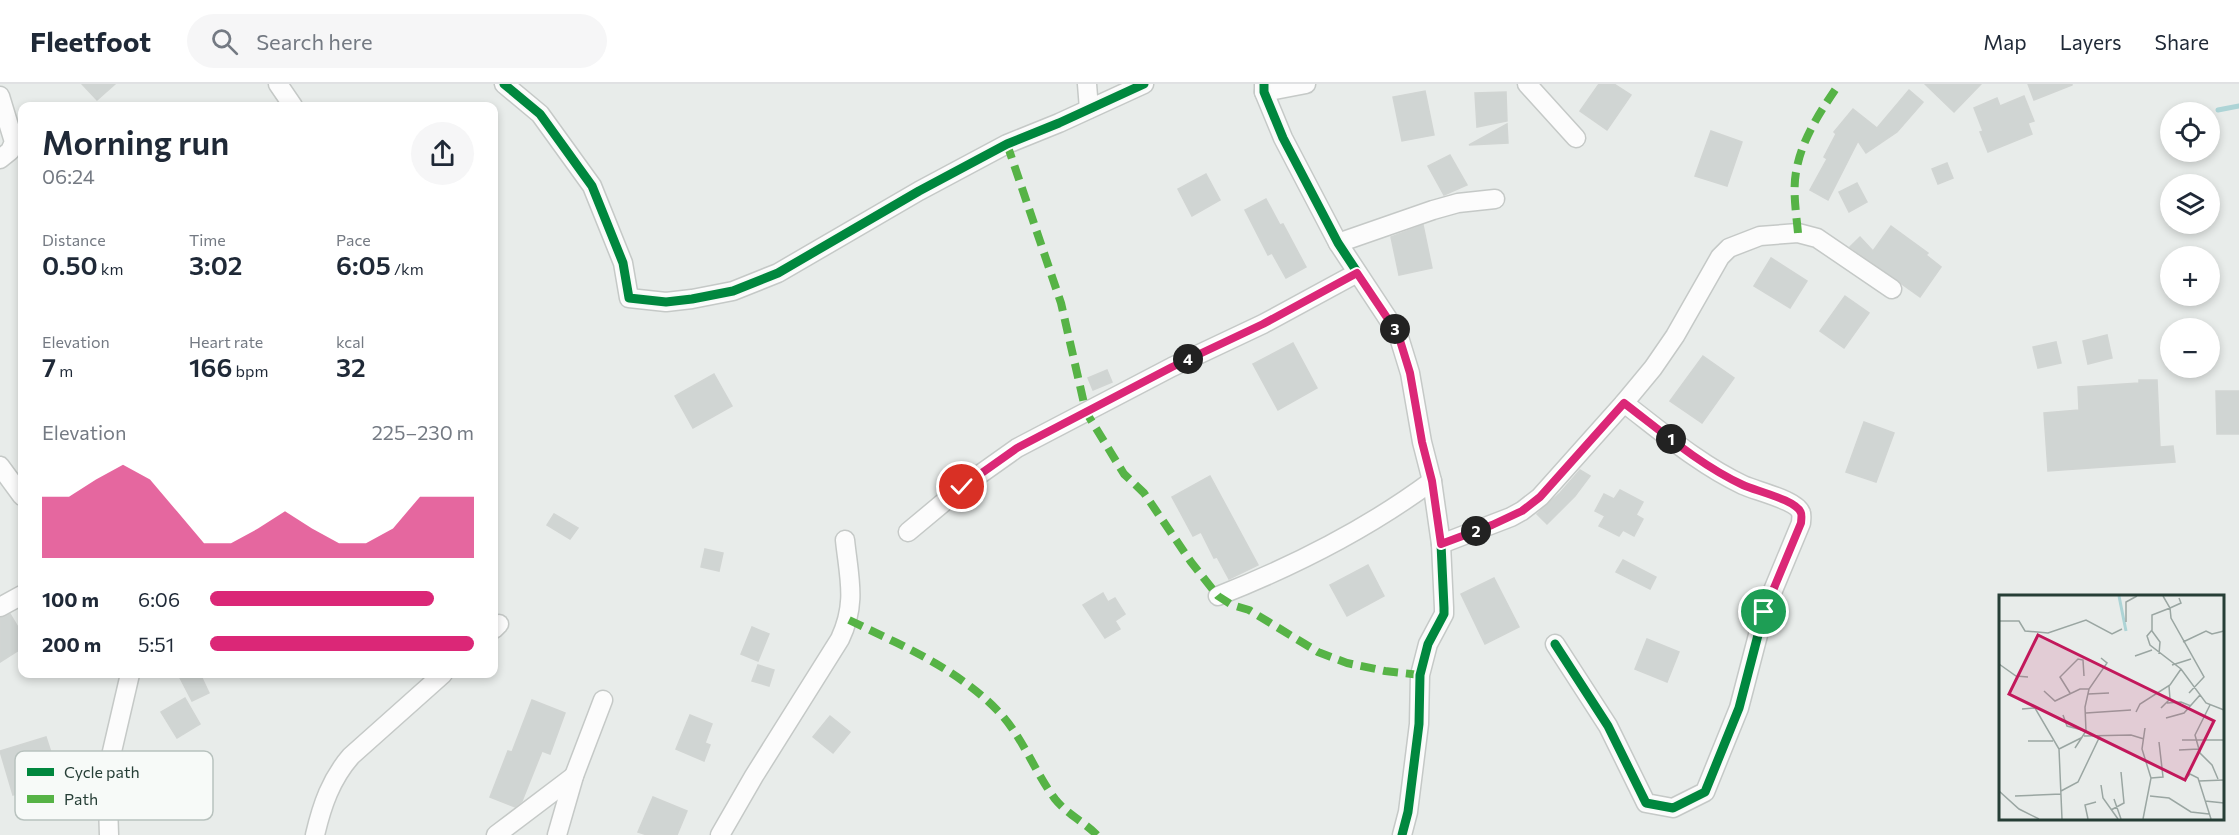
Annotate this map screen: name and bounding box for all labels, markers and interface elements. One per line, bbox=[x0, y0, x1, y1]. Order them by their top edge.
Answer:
search box bbox=[187, 14, 607, 68]
text: Fleetfoot bbox=[30, 24, 151, 58]
icon: search bbox=[208, 25, 241, 58]
text: Search here bbox=[256, 28, 373, 55]
text: Map bbox=[1983, 29, 2027, 54]
text: Layers bbox=[2060, 29, 2122, 54]
text: Share bbox=[2155, 29, 2209, 54]
map controls bbox=[2160, 102, 2220, 378]
button: locate bbox=[2160, 102, 2220, 162]
text: Morning run bbox=[42, 121, 229, 162]
button: share bbox=[411, 122, 474, 185]
text: 06:24 bbox=[42, 164, 95, 188]
button: layers bbox=[2160, 174, 2220, 234]
text: Distance bbox=[42, 230, 106, 249]
text: Time bbox=[189, 230, 226, 249]
text: Pace bbox=[336, 230, 371, 249]
button: + bbox=[2160, 246, 2220, 306]
text: 0.50 bbox=[42, 249, 98, 280]
text: 3:02 bbox=[189, 249, 242, 280]
text: 6:05 bbox=[336, 249, 391, 280]
text: km bbox=[98, 259, 123, 278]
text: /km bbox=[391, 259, 424, 278]
pin: 3 bbox=[1380, 314, 1410, 344]
button: − bbox=[2160, 318, 2220, 378]
text: 3 bbox=[1390, 319, 1400, 338]
text: Elevation bbox=[42, 332, 110, 351]
text: Heart rate bbox=[189, 332, 263, 351]
text: kcal bbox=[336, 332, 365, 351]
pin: 4 bbox=[1173, 344, 1203, 374]
text: 4 bbox=[1183, 349, 1193, 368]
text: 7 bbox=[42, 351, 56, 382]
text: 166 bbox=[189, 351, 232, 382]
text: 32 bbox=[336, 351, 366, 382]
text: m bbox=[56, 361, 73, 380]
text: bpm bbox=[232, 361, 268, 380]
text: Elevation bbox=[42, 420, 127, 444]
text: 225–230 m bbox=[372, 420, 474, 444]
pin: 1 bbox=[1656, 424, 1686, 454]
text: 1 bbox=[1667, 429, 1675, 448]
pin bbox=[936, 461, 987, 512]
icon: check bbox=[945, 470, 978, 503]
pin: 2 bbox=[1461, 516, 1491, 546]
text: 2 bbox=[1471, 521, 1481, 540]
pin bbox=[1738, 586, 1789, 637]
text: 100 m bbox=[42, 587, 99, 611]
text: 6:06 bbox=[138, 587, 180, 611]
icon: arrive bbox=[1747, 595, 1780, 628]
inset map bbox=[1999, 595, 2224, 820]
text: 200 m bbox=[42, 632, 101, 656]
text: 5:51 bbox=[138, 632, 174, 656]
legend bbox=[15, 751, 213, 820]
text: Cycle path bbox=[64, 762, 140, 781]
text: Path bbox=[64, 789, 98, 808]

